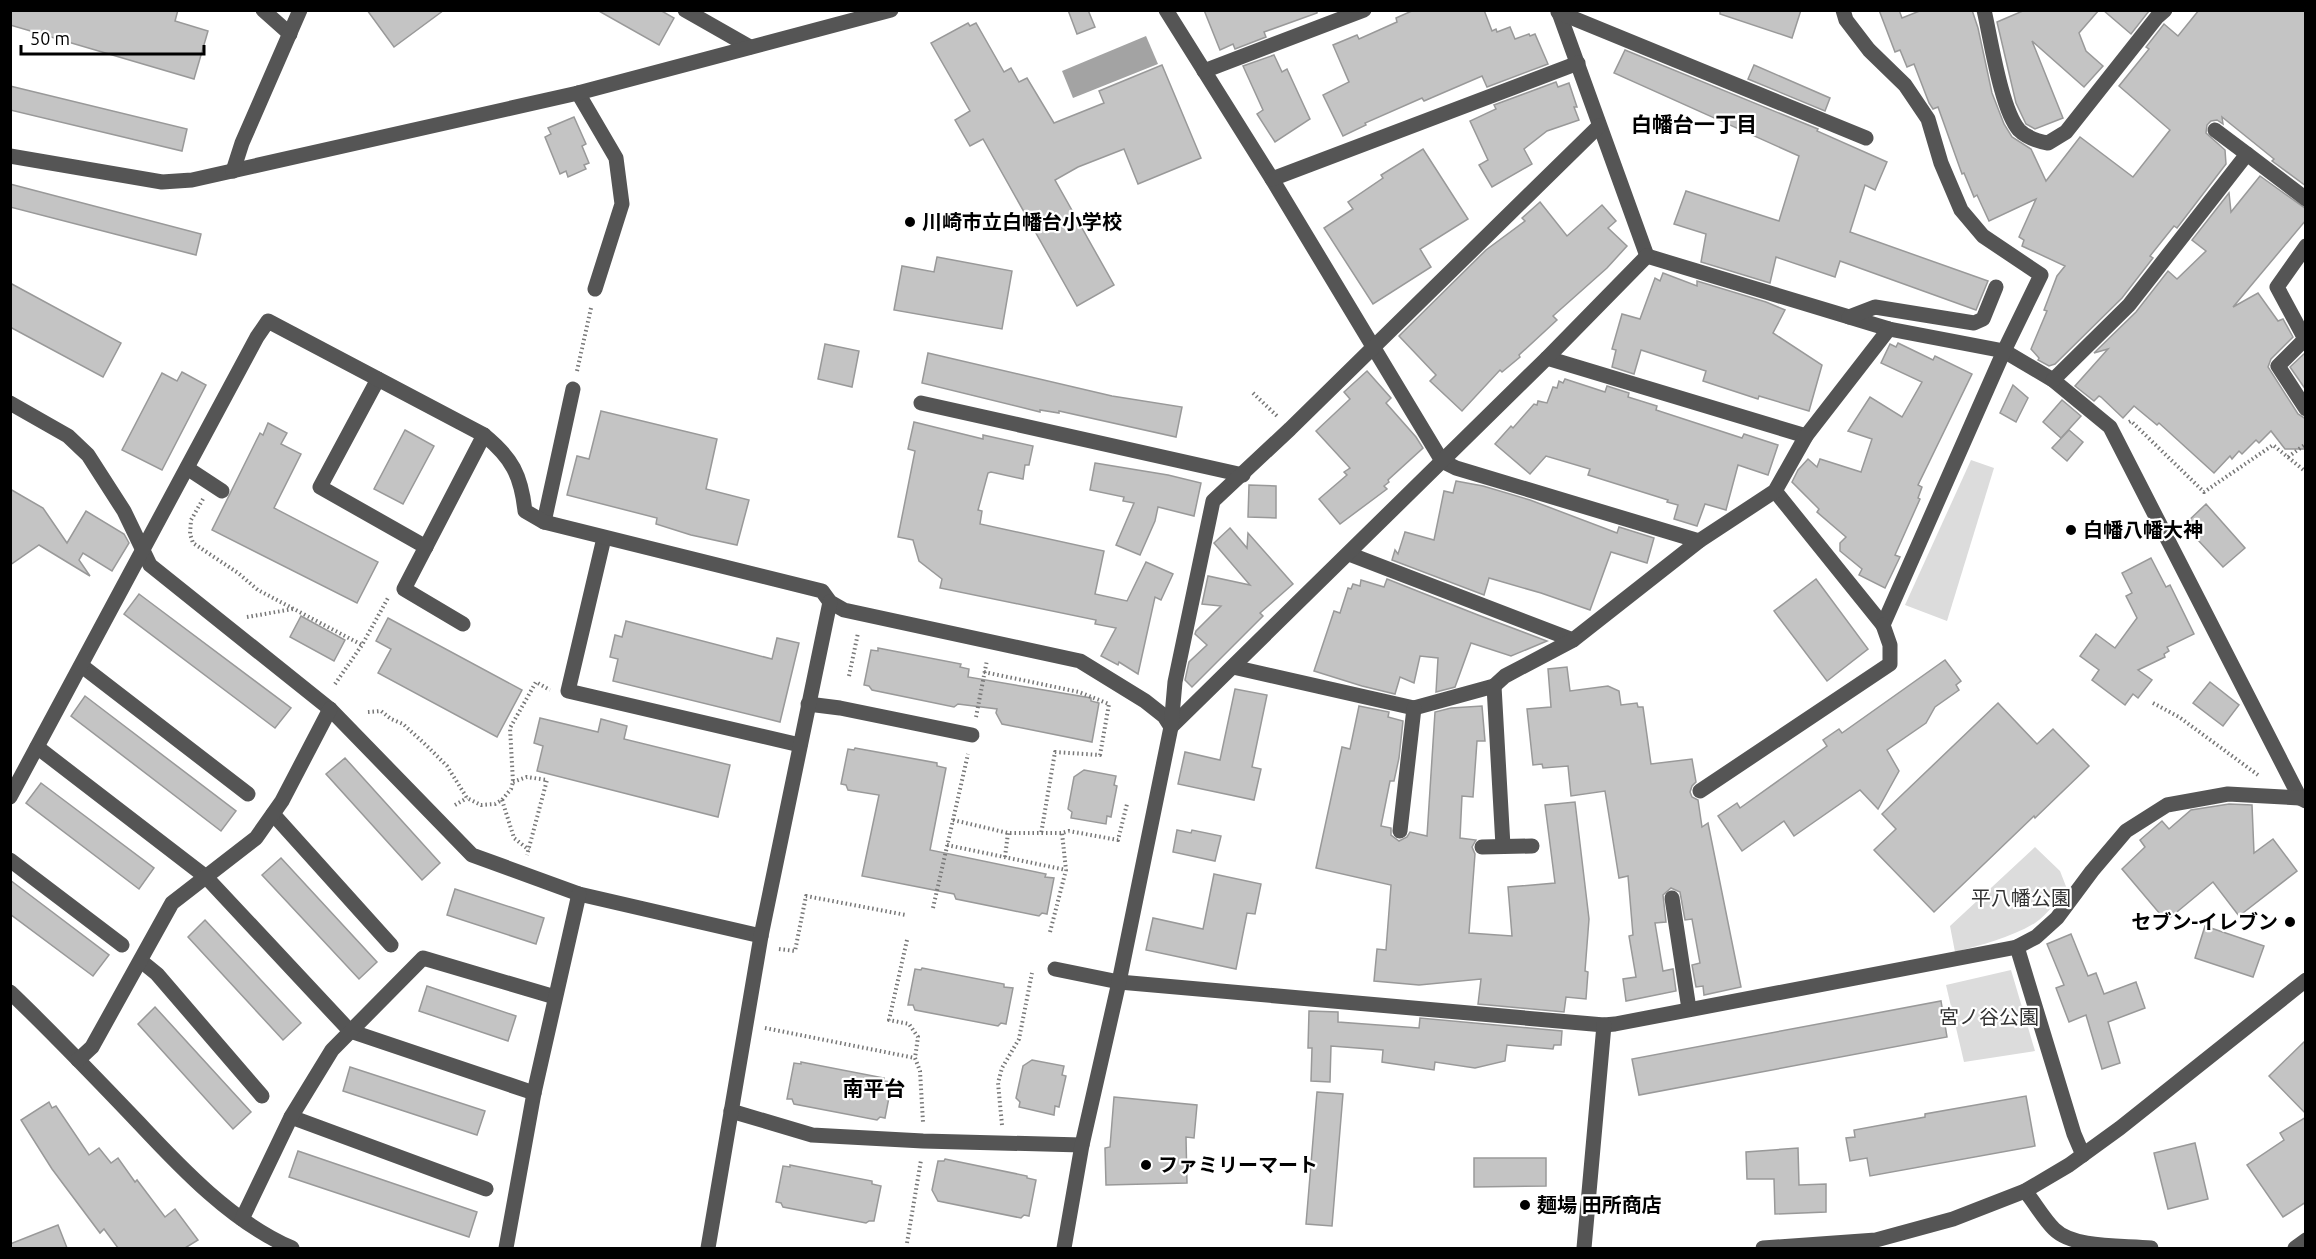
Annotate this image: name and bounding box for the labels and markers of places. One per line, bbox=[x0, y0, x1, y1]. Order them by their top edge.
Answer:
place label: 川崎市立白幡台小学校 bbox=[922, 210, 1122, 233]
marker: 川崎市立白幡台小学校 bbox=[903, 215, 917, 229]
place label: 白幡八幡大神 bbox=[2083, 518, 2203, 541]
marker: 白幡八幡大神 bbox=[2064, 523, 2078, 537]
place label: セブン-イレブン bbox=[2131, 910, 2278, 933]
marker: セブン-イレブン bbox=[2283, 915, 2297, 929]
place label: ファミリーマート bbox=[1158, 1153, 1318, 1176]
marker: ファミリーマート bbox=[1139, 1158, 1153, 1172]
place label: 麺場 田所商店 bbox=[1537, 1193, 1662, 1216]
marker: 麺場 田所商店 bbox=[1518, 1198, 1532, 1212]

